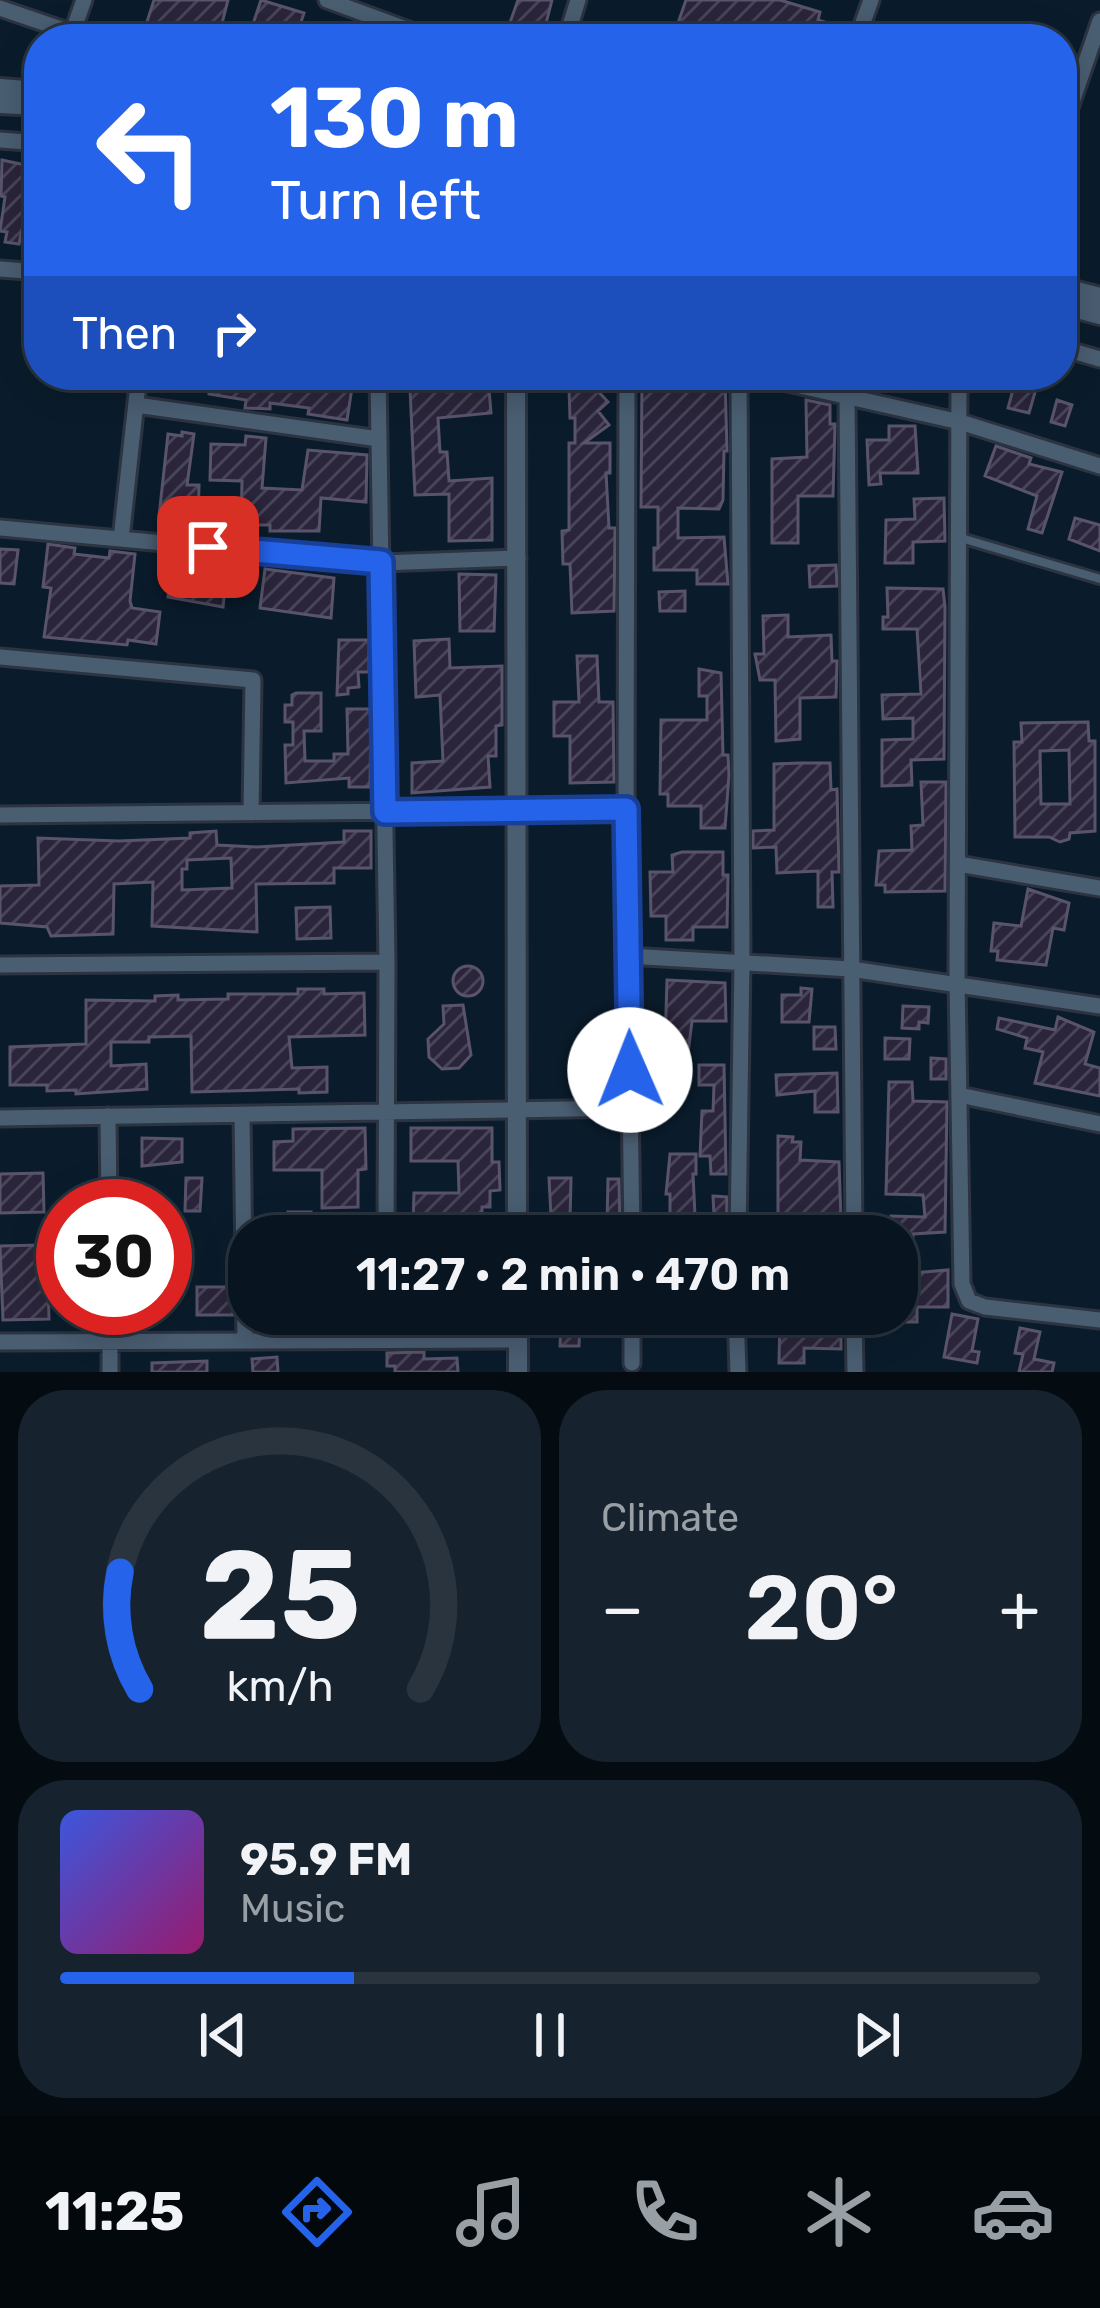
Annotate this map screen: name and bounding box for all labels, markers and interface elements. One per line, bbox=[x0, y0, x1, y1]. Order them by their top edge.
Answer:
text: 130 m bbox=[270, 68, 519, 168]
icon: left bbox=[72, 72, 228, 228]
text: Turn left bbox=[270, 169, 481, 233]
icon: right bbox=[201, 300, 267, 366]
text: Then bbox=[72, 307, 177, 360]
pin bbox=[157, 496, 259, 598]
icon: arrive bbox=[175, 514, 241, 580]
position arrow bbox=[567, 1007, 693, 1133]
speed limit sign: 30 bbox=[36, 1179, 192, 1335]
text: 11:27 · 2 min · 470 m bbox=[356, 1248, 790, 1301]
text: Climate bbox=[601, 1495, 739, 1541]
text: 25 bbox=[199, 1521, 360, 1669]
text: 20° bbox=[745, 1555, 898, 1662]
text: − bbox=[601, 1569, 644, 1648]
text: + bbox=[999, 1569, 1040, 1648]
text: km/h bbox=[226, 1661, 333, 1712]
text: 95.9 FM bbox=[240, 1833, 412, 1886]
text: Music bbox=[240, 1886, 345, 1932]
icon: previous bbox=[190, 2002, 256, 2068]
icon: pause bbox=[517, 2002, 583, 2068]
icon: next bbox=[844, 2002, 910, 2068]
icon: directions bbox=[275, 2170, 359, 2254]
icon: music bbox=[449, 2170, 533, 2254]
icon: phone bbox=[623, 2170, 707, 2254]
icon: climate bbox=[797, 2170, 881, 2254]
icon: car bbox=[971, 2170, 1055, 2254]
text: 11:25 bbox=[45, 2180, 184, 2244]

